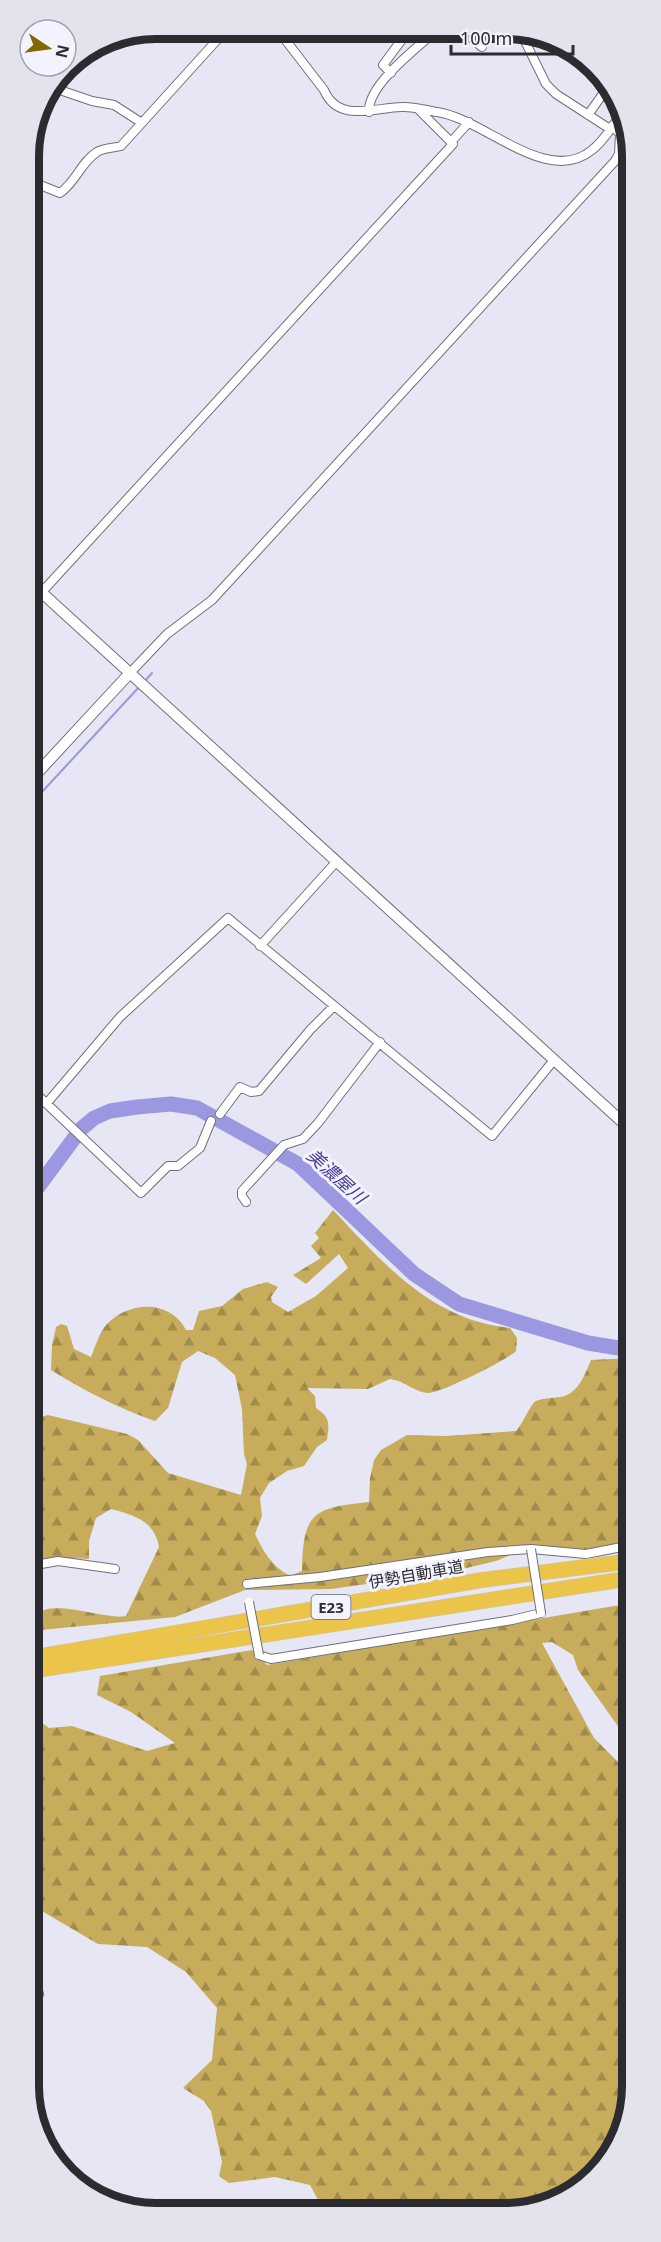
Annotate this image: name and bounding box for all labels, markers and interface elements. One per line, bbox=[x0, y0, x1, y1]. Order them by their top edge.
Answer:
north arrow bbox=[18, 18, 78, 78]
scale bar bbox=[451, 18, 572, 56]
text: 100 m bbox=[460, 26, 512, 50]
text: N bbox=[50, 43, 75, 60]
water label: 美濃屋川 bbox=[302, 1143, 373, 1210]
street label: 伊勢自動車道 bbox=[367, 1555, 465, 1593]
road number: E23 bbox=[312, 1595, 350, 1619]

